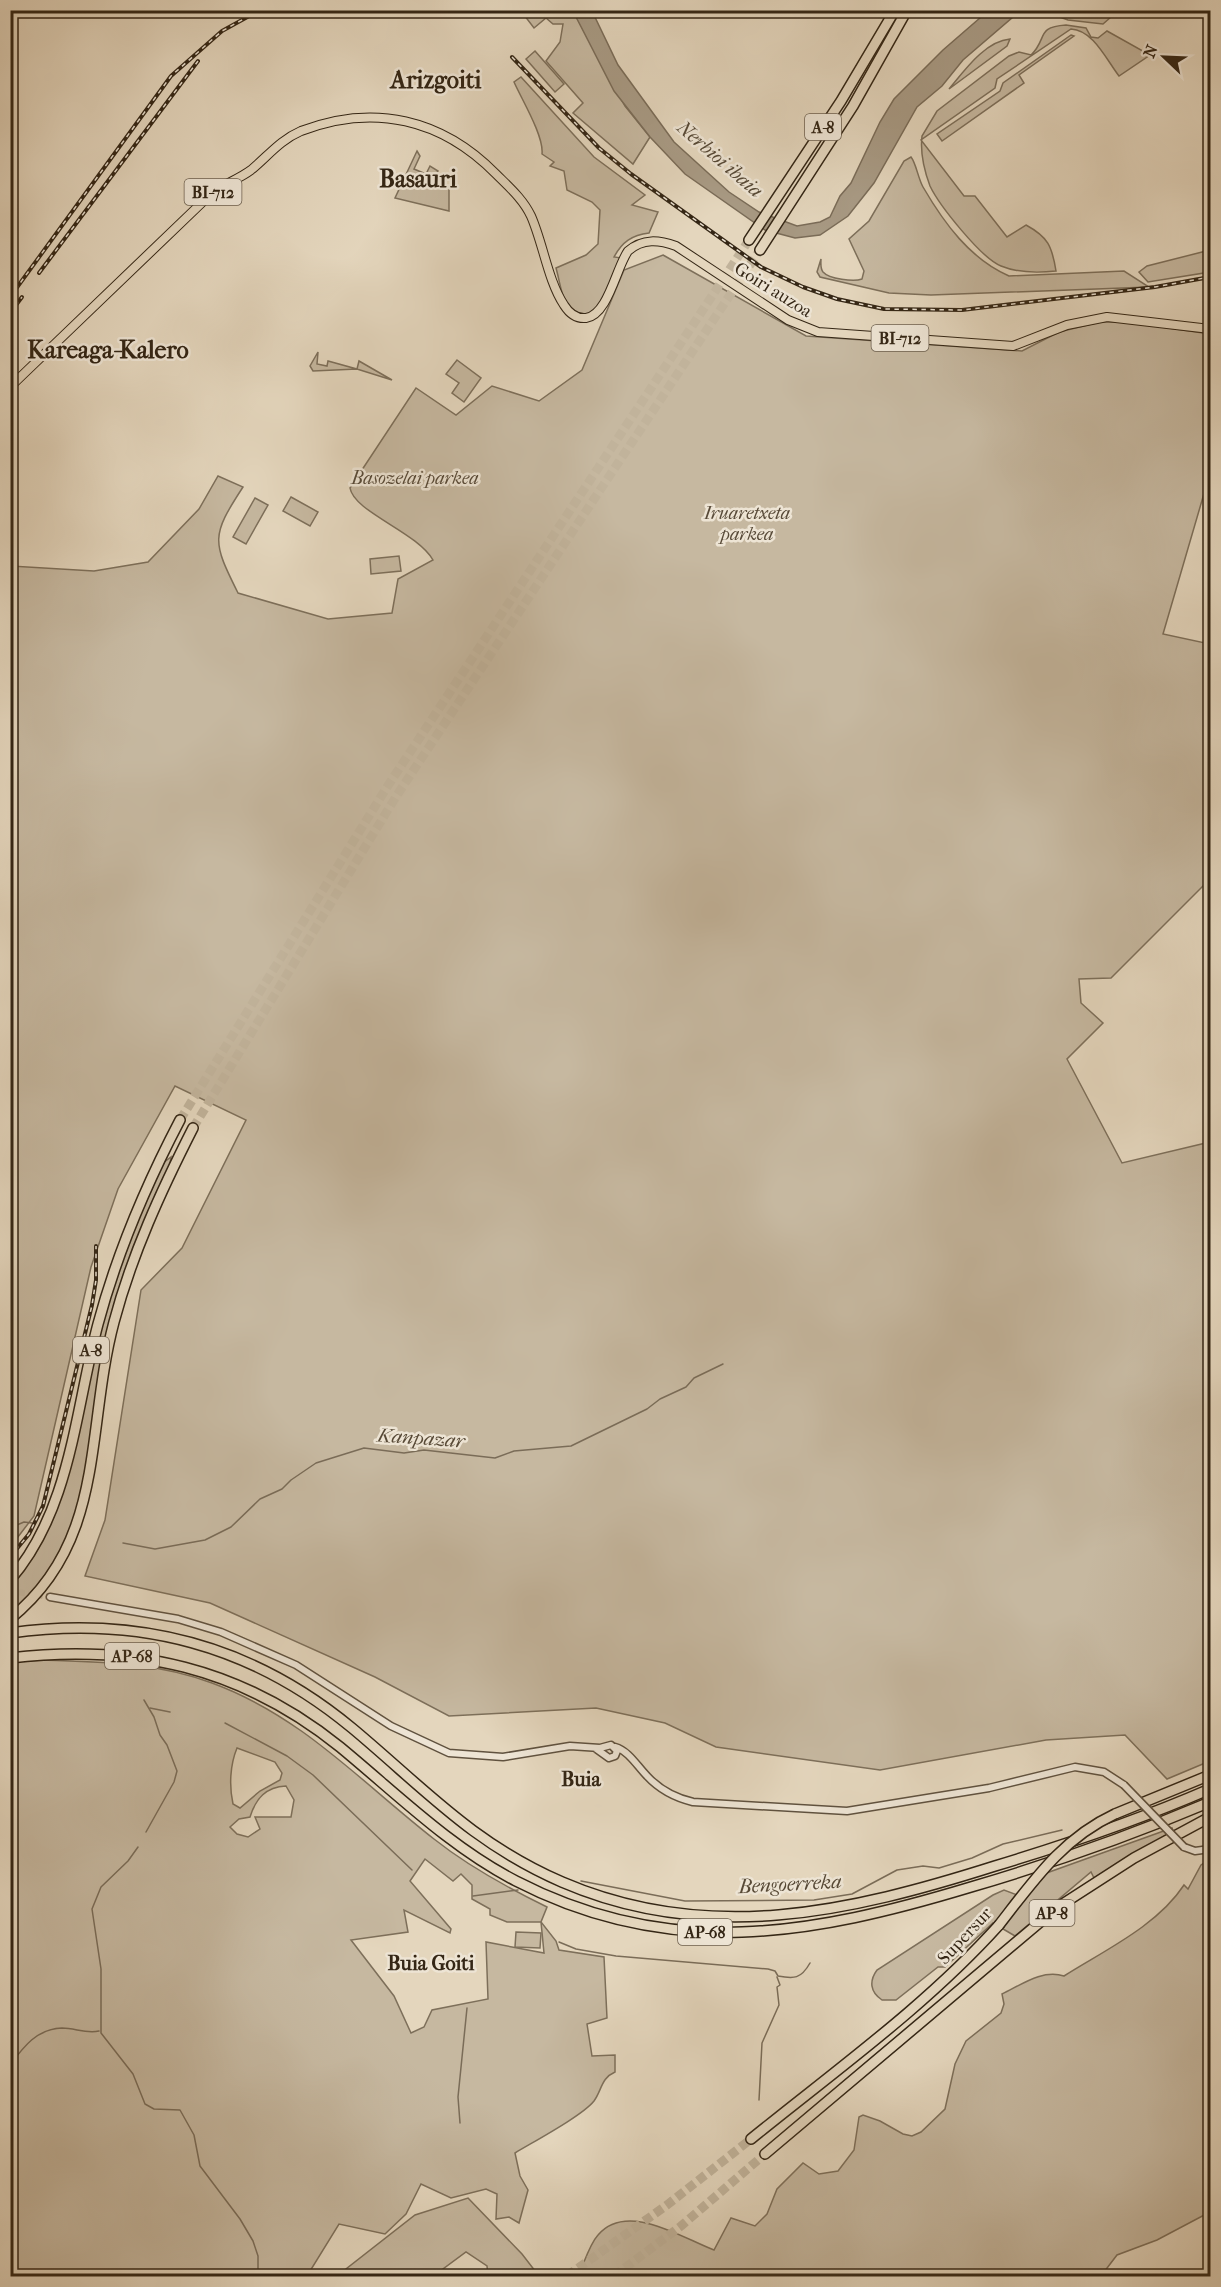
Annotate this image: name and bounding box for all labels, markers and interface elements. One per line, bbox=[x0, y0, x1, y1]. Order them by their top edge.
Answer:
north arrow bbox=[1134, 27, 1194, 87]
text: N bbox=[1140, 41, 1162, 61]
district label: Arizgoiti bbox=[389, 66, 482, 94]
road number: A-8 bbox=[805, 114, 841, 140]
water label: Nerbioi ibaia bbox=[672, 115, 768, 202]
district label: Basauri bbox=[379, 165, 458, 193]
road number: BI-712 bbox=[184, 179, 242, 205]
street label: Goiri auzoa bbox=[730, 258, 816, 323]
road number: BI-712 bbox=[872, 325, 928, 351]
district label: Kareaga-Kalero bbox=[27, 336, 189, 364]
park label: Basozelai parkea bbox=[350, 468, 479, 489]
park label: Iruaretxeta parkea bbox=[703, 503, 790, 545]
road number: A-8 bbox=[73, 1337, 109, 1363]
water label: Kanpazar bbox=[375, 1423, 467, 1453]
road number: AP-68 bbox=[105, 1643, 159, 1669]
district label: Buia bbox=[561, 1768, 601, 1791]
water label: Bengoerreka bbox=[737, 1870, 842, 1898]
road number: AP-8 bbox=[1030, 1900, 1074, 1926]
street label: Supersur bbox=[933, 1903, 997, 1969]
road number: AP-68 bbox=[678, 1919, 732, 1945]
district label: Buia Goiti bbox=[388, 1952, 475, 1975]

